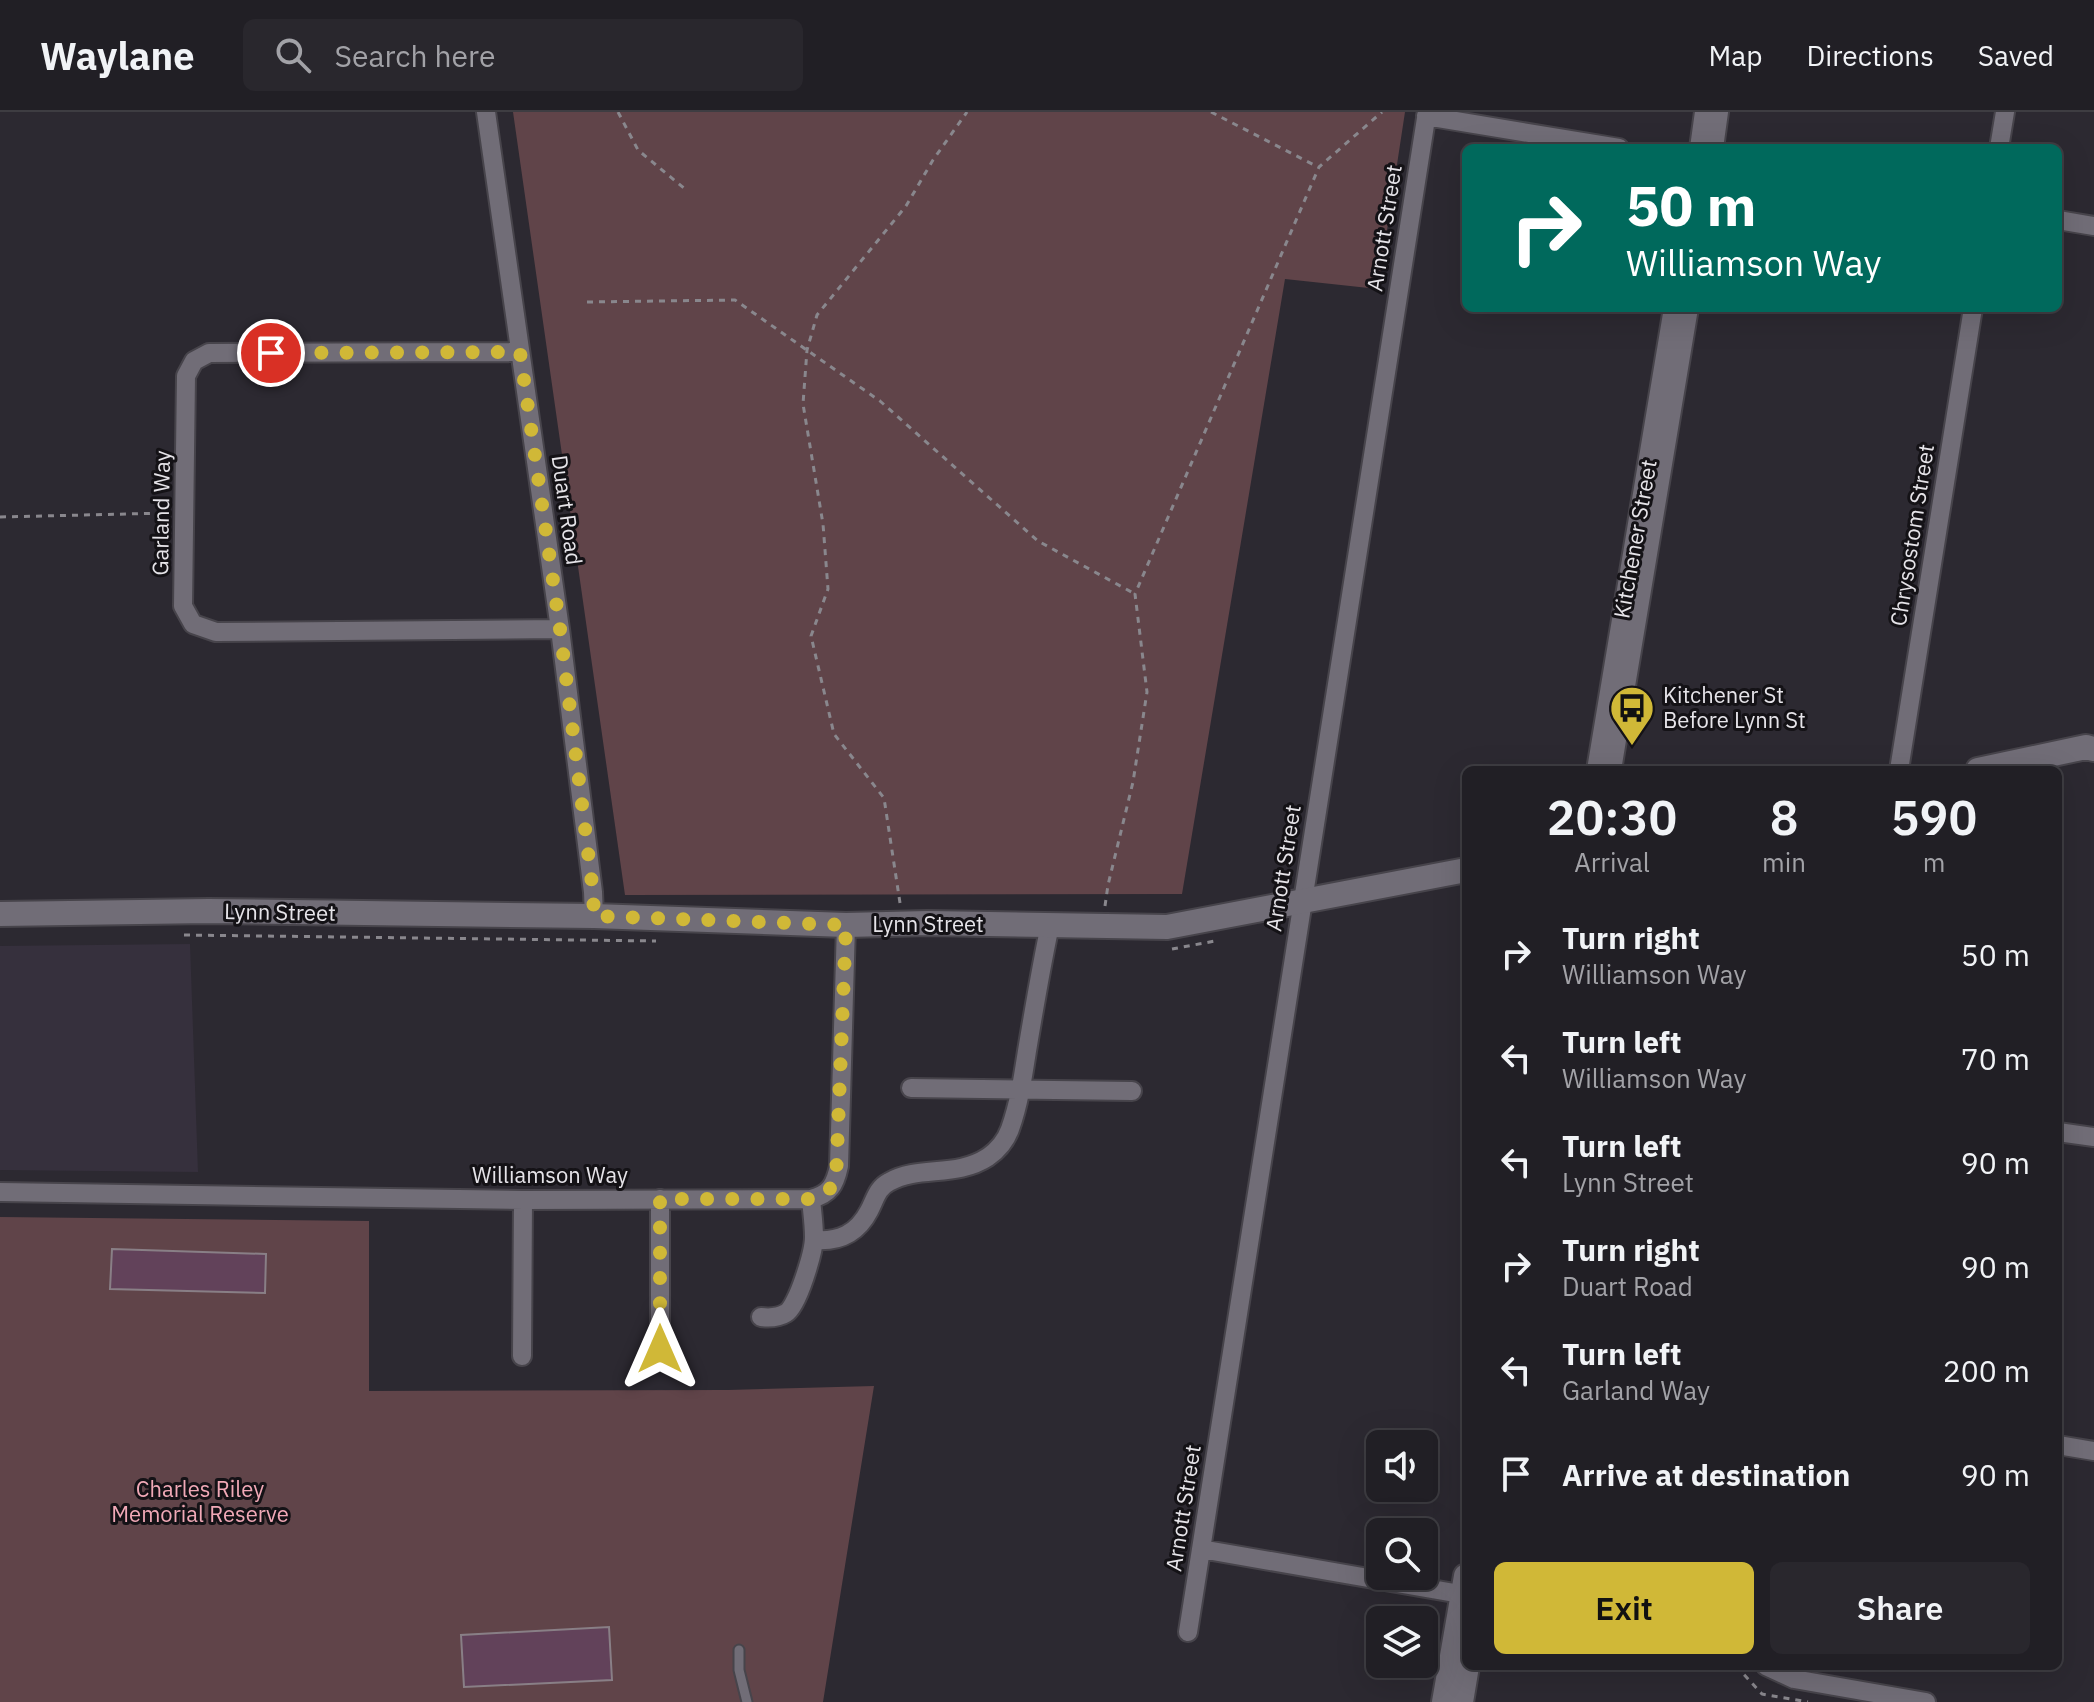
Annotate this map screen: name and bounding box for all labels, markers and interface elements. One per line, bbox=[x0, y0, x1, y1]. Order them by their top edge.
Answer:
search box bbox=[243, 19, 803, 91]
text: Waylane bbox=[40, 31, 195, 80]
icon: search bbox=[271, 33, 315, 77]
text: Search here bbox=[335, 36, 495, 75]
text: Map bbox=[1708, 37, 1762, 74]
text: Directions bbox=[1806, 37, 1934, 74]
text: Saved bbox=[1978, 37, 2054, 74]
street label: Arnott Street bbox=[1359, 163, 1408, 293]
text: 50 m bbox=[1626, 169, 1756, 241]
icon: right bbox=[1494, 176, 1598, 280]
text: Williamson Way bbox=[1626, 239, 1882, 286]
pin bbox=[237, 319, 305, 387]
icon: arrive bbox=[249, 331, 293, 375]
street label: Chrysostom Street bbox=[1883, 442, 1940, 628]
street label: Garland Way bbox=[145, 450, 176, 576]
street label: Duart Road bbox=[545, 453, 590, 567]
street label: Kitchener Street bbox=[1606, 457, 1663, 621]
place label: Kitchener St Before Lynn St bbox=[1663, 680, 1806, 734]
bus stop icon: Kitchener St Before Lynn St bbox=[1608, 684, 1656, 747]
text: 20:30 bbox=[1547, 786, 1677, 848]
text: 8 bbox=[1770, 786, 1798, 848]
text: 590 bbox=[1891, 786, 1977, 848]
street label: Arnott Street bbox=[1258, 803, 1307, 933]
text: Arrival bbox=[1574, 845, 1650, 879]
text: min bbox=[1762, 845, 1806, 879]
text: m bbox=[1923, 845, 1945, 879]
street label: Lynn Street bbox=[224, 896, 336, 927]
street label: Lynn Street bbox=[872, 909, 984, 938]
text: Turn right bbox=[1562, 918, 1700, 957]
icon: right bbox=[1494, 932, 1538, 976]
text: 50 m bbox=[1961, 935, 2030, 974]
text: Williamson Way bbox=[1562, 957, 1747, 991]
text: Turn left bbox=[1562, 1022, 1681, 1061]
icon: left bbox=[1494, 1036, 1538, 1080]
text: 70 m bbox=[1961, 1039, 2030, 1078]
text: Williamson Way bbox=[1562, 1061, 1747, 1095]
text: Turn left bbox=[1562, 1126, 1681, 1165]
icon: left bbox=[1494, 1140, 1538, 1184]
text: 90 m bbox=[1961, 1143, 2030, 1182]
street label: Williamson Way bbox=[472, 1160, 628, 1189]
text: Lynn Street bbox=[1562, 1165, 1694, 1199]
text: Turn right bbox=[1562, 1230, 1700, 1269]
icon: right bbox=[1494, 1244, 1538, 1288]
text: 90 m bbox=[1961, 1247, 2030, 1286]
text: Duart Road bbox=[1562, 1269, 1693, 1303]
position arrow bbox=[618, 1307, 702, 1391]
text: Turn left bbox=[1562, 1334, 1681, 1373]
icon: left bbox=[1494, 1348, 1538, 1392]
text: 200 m bbox=[1943, 1351, 2030, 1390]
text: Garland Way bbox=[1562, 1373, 1710, 1407]
map controls bbox=[1366, 1430, 1438, 1678]
button: sound bbox=[1366, 1430, 1438, 1502]
street label: Arnott Street bbox=[1158, 1443, 1207, 1573]
icon: arrive bbox=[1494, 1452, 1538, 1496]
text: Arrive at destination bbox=[1562, 1455, 1850, 1494]
text: 90 m bbox=[1961, 1455, 2030, 1494]
park label: Charles Riley Memorial Reserve bbox=[111, 1474, 289, 1528]
button: search bbox=[1366, 1518, 1438, 1590]
button: Exit bbox=[1494, 1562, 1754, 1654]
button: Share bbox=[1770, 1562, 2030, 1654]
button: layers bbox=[1366, 1606, 1438, 1678]

